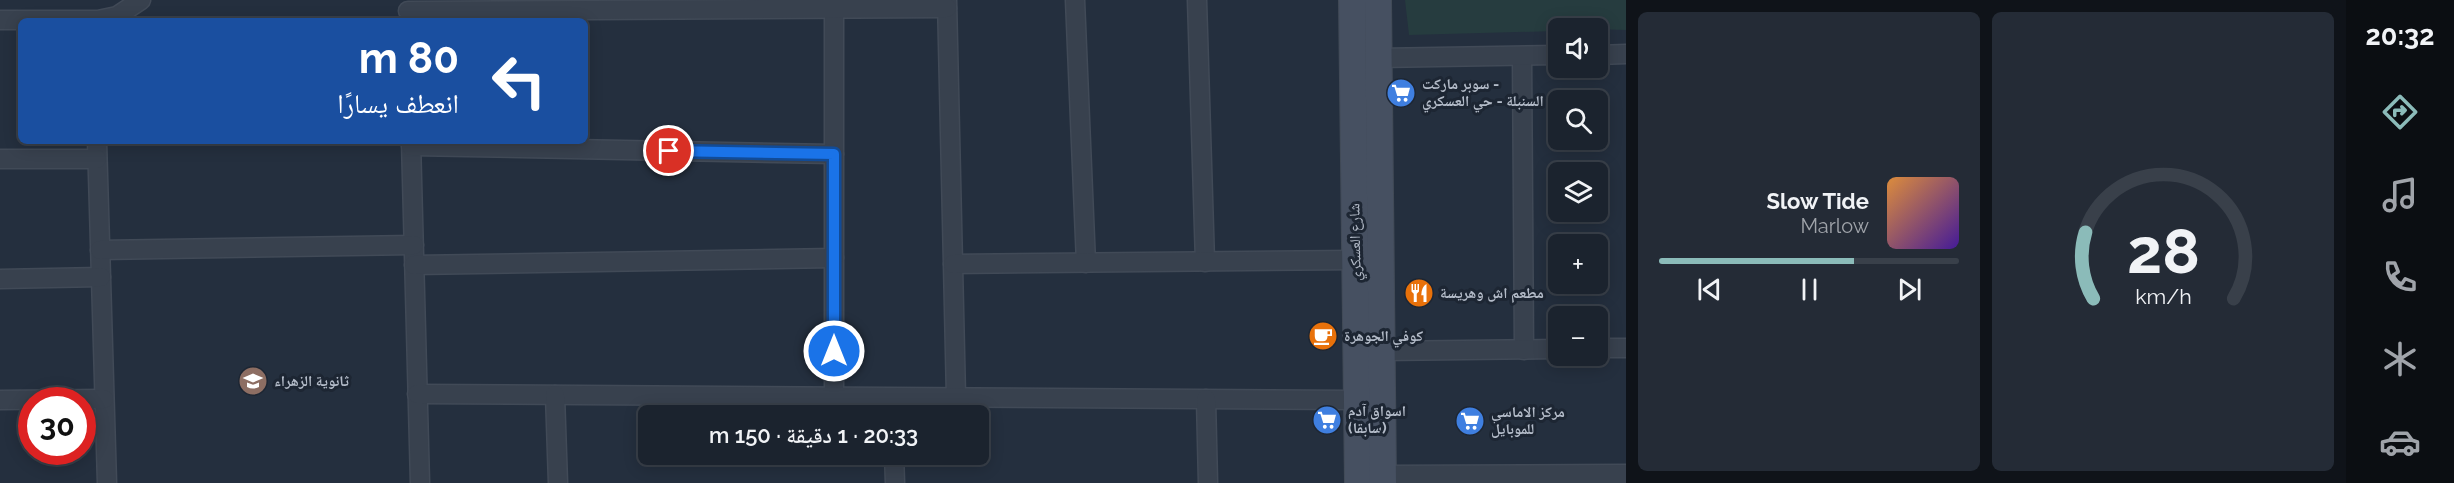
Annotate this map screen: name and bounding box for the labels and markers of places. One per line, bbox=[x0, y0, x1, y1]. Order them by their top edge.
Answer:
place label: سوبر ماركت - السنبلة - حي العسكري bbox=[1422, 75, 1544, 113]
supermarket icon: سوبر ماركت - السنبلة - حي العسكري bbox=[1385, 77, 1417, 109]
pin bbox=[643, 125, 694, 176]
restaurant icon: مطعم اش وهريسة bbox=[1403, 277, 1435, 309]
place label: مطعم اش وهريسة bbox=[1440, 284, 1544, 303]
cafe icon: كوفي الجوهرة bbox=[1307, 320, 1339, 352]
place label: كوفي الجوهرة bbox=[1344, 327, 1423, 348]
school or university icon: ثانوية الزهراء bbox=[237, 365, 269, 397]
place label: ثانوية الزهراء bbox=[274, 372, 350, 390]
place label: اسواق آدم (سابقا) bbox=[1348, 402, 1406, 437]
place label: مركز الاماسي للموبايل bbox=[1491, 403, 1565, 438]
supermarket icon: اسواق آدم (سابقا) bbox=[1311, 404, 1343, 436]
supermarket icon: مركز الاماسي للموبايل bbox=[1454, 405, 1486, 437]

